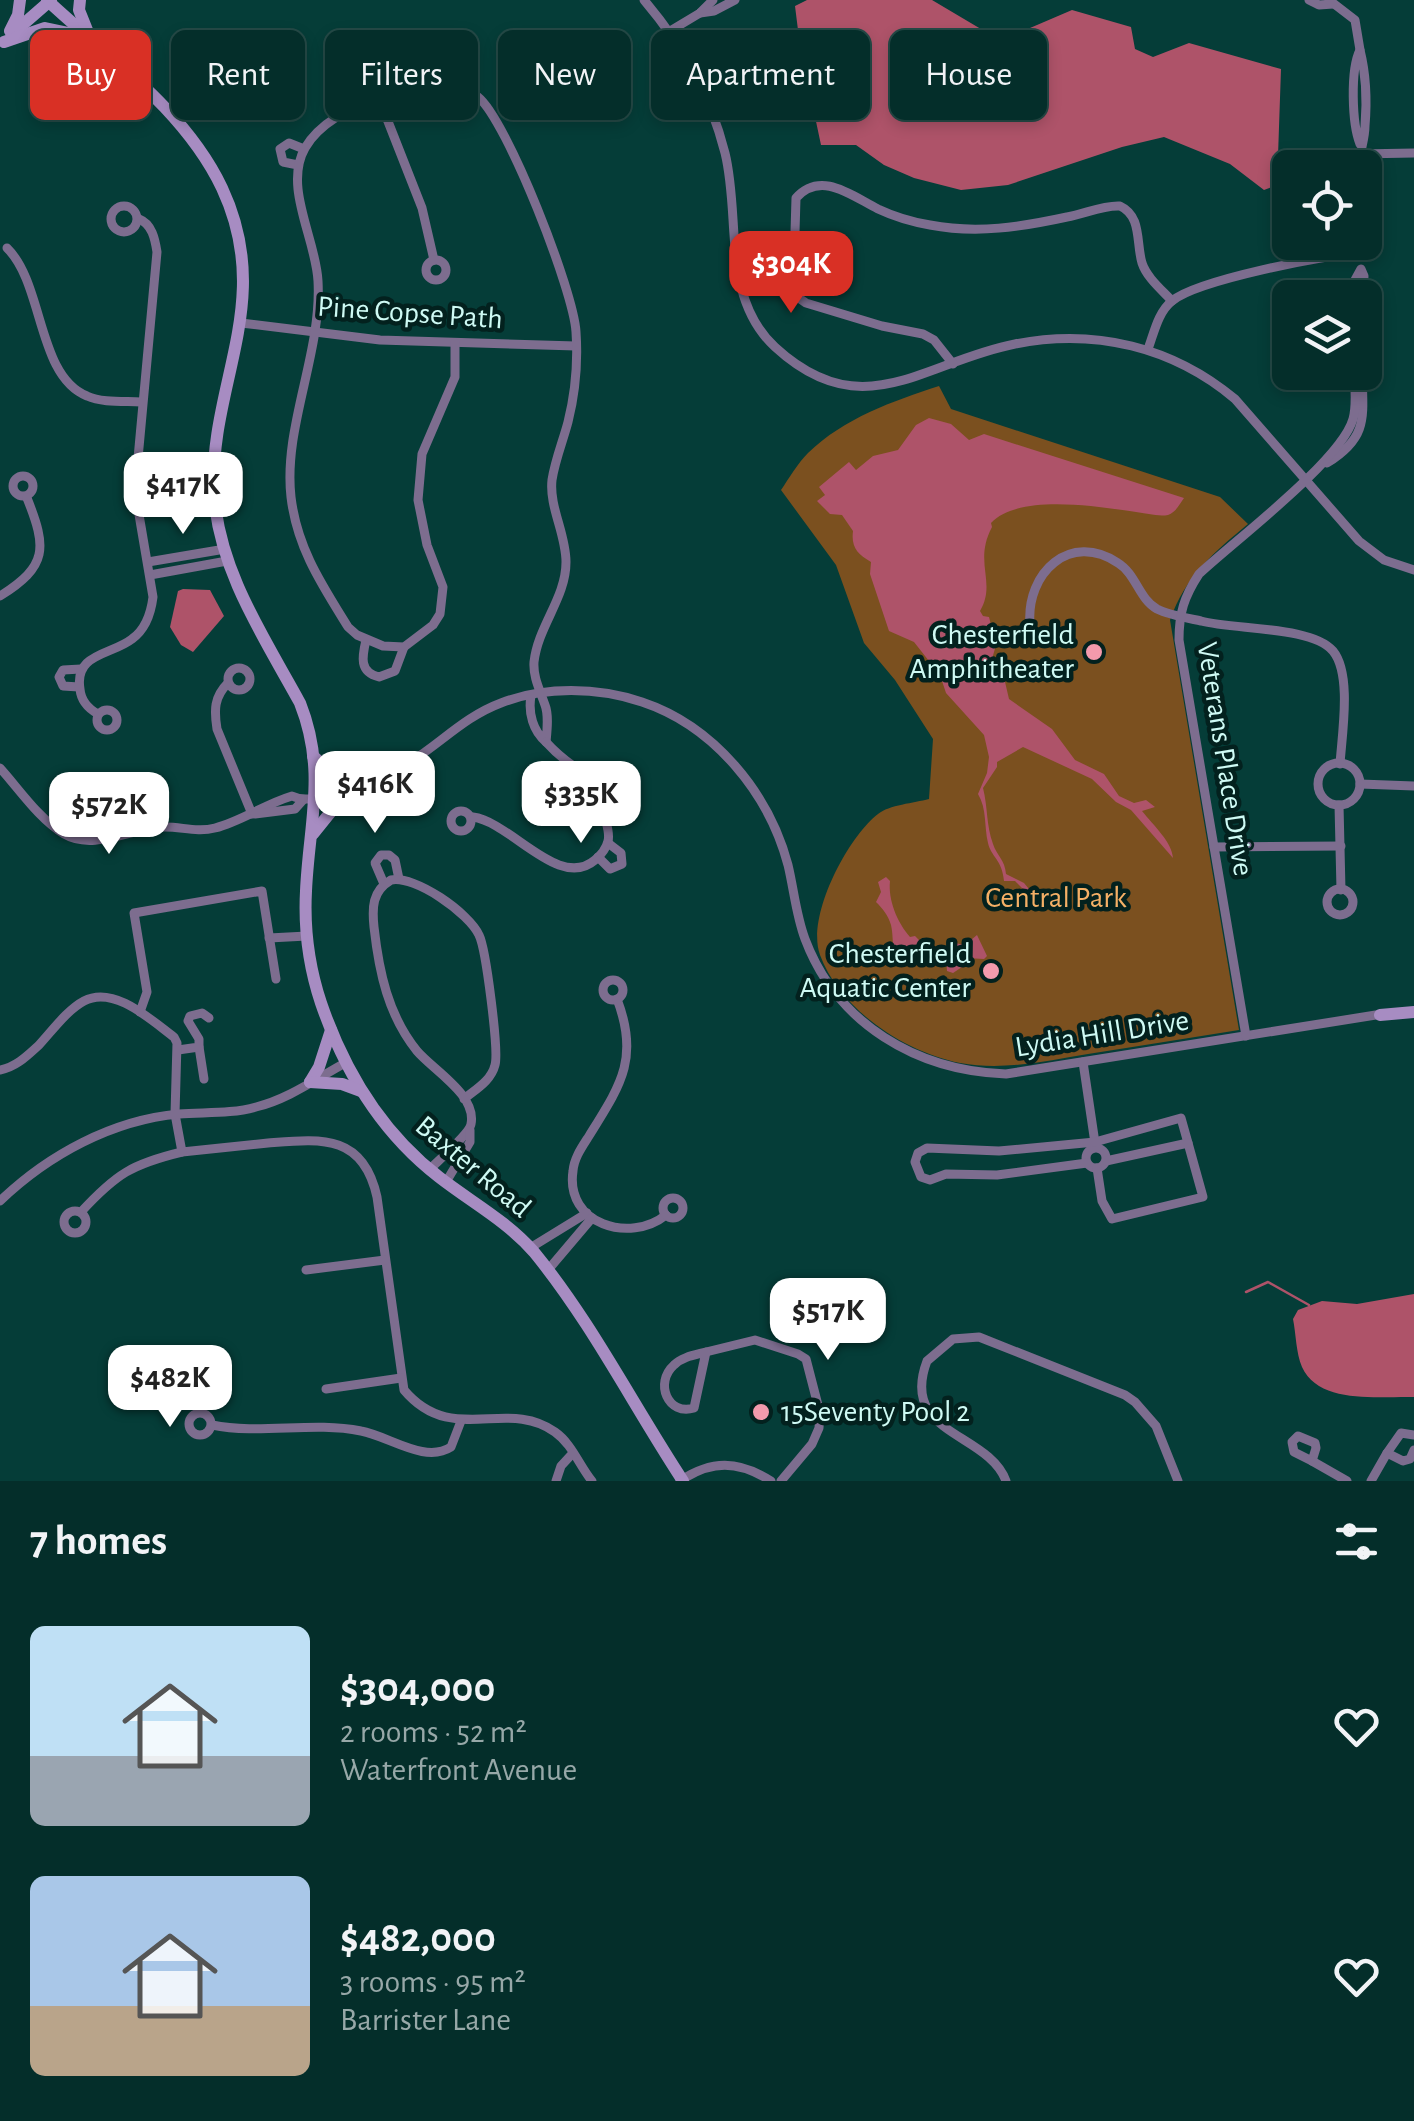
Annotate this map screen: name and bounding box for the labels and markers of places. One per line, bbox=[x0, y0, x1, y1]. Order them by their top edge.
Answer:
pin: $304K bbox=[721, 231, 861, 316]
pin: $417K bbox=[113, 452, 253, 537]
place label: Chesterfield Amphitheater bbox=[909, 620, 1074, 684]
marker: Chesterfield Amphitheater bbox=[1083, 641, 1105, 663]
pin: $416K bbox=[305, 751, 445, 836]
pin: $335K bbox=[511, 761, 651, 846]
pin: $572K bbox=[39, 772, 179, 857]
place label: Chesterfield Aquatic Center bbox=[799, 939, 971, 1003]
marker: Chesterfield Aquatic Center bbox=[980, 960, 1002, 982]
pin: $517K bbox=[758, 1278, 898, 1363]
pin: $482K bbox=[100, 1345, 240, 1430]
place label: 15Seventy Pool 2 bbox=[781, 1397, 970, 1427]
marker: 15Seventy Pool 2 bbox=[750, 1401, 772, 1423]

